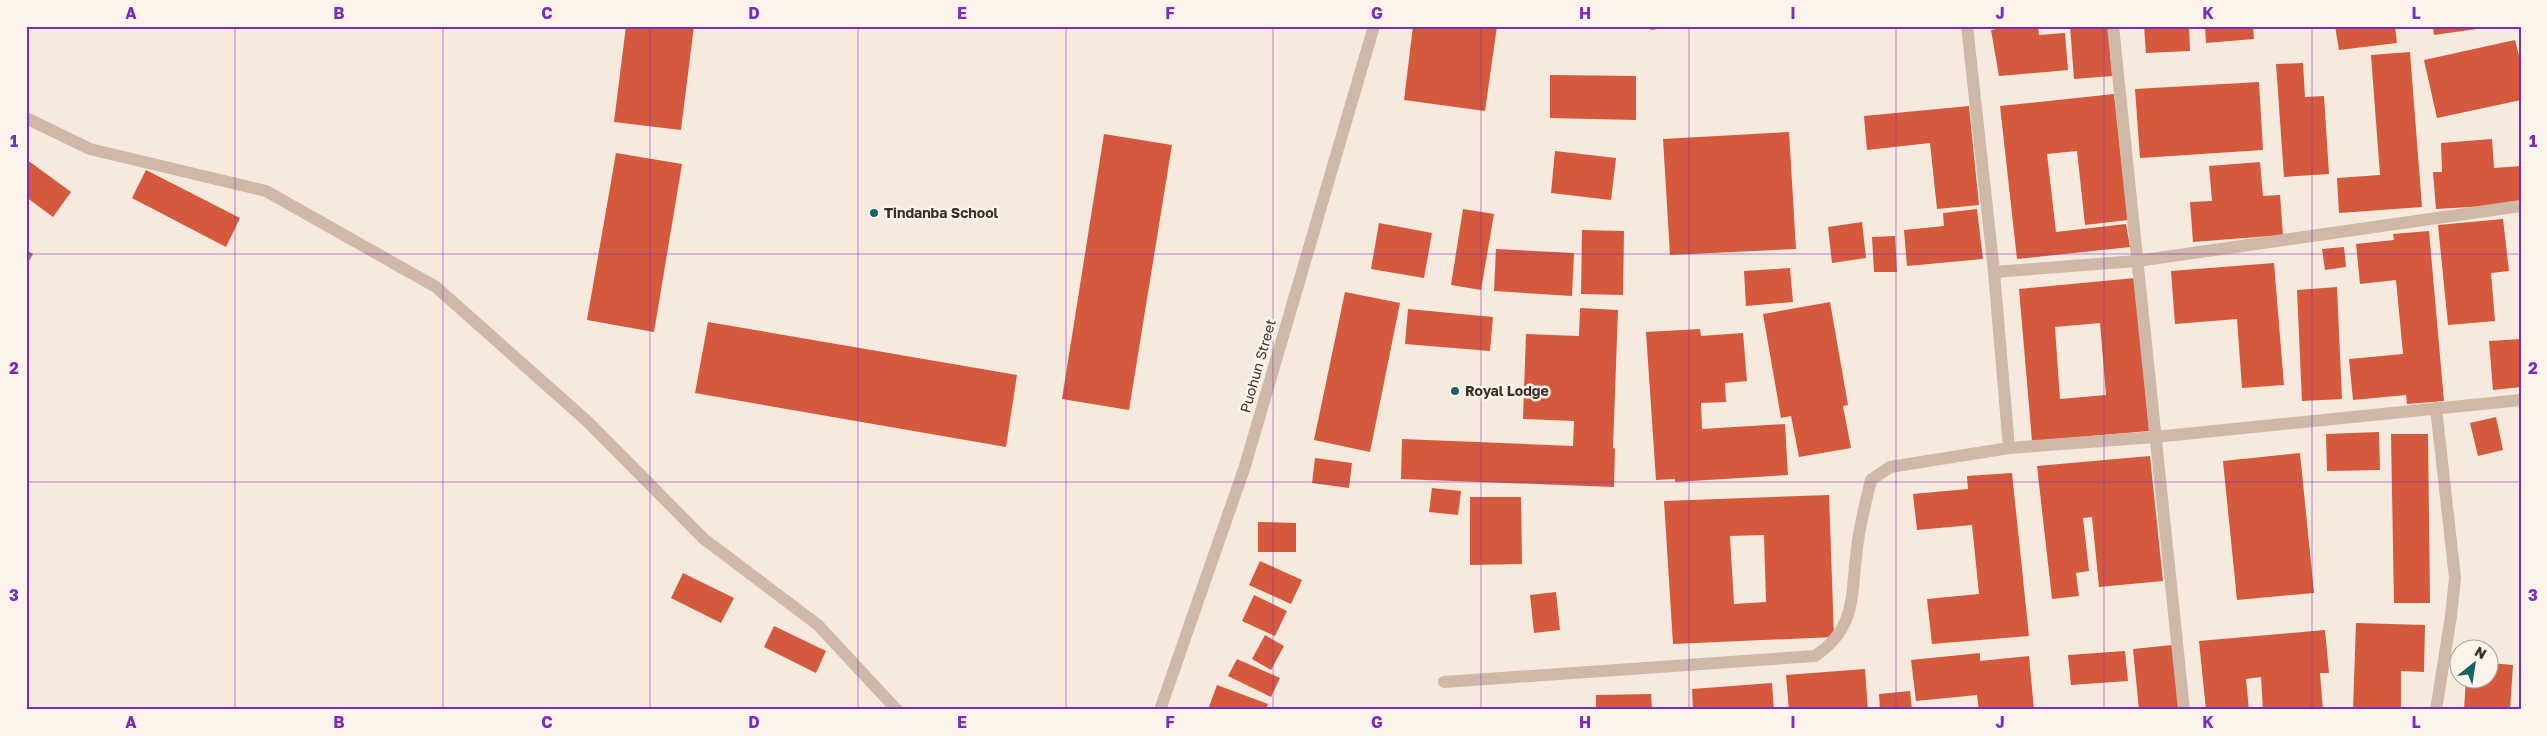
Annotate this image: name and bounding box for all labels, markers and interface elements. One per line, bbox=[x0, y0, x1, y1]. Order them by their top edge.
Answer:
text: A bbox=[125, 3, 137, 23]
text: B bbox=[333, 3, 345, 23]
text: C bbox=[541, 3, 553, 23]
text: D bbox=[748, 3, 760, 23]
text: E bbox=[957, 3, 967, 23]
text: F bbox=[1165, 3, 1175, 23]
text: G bbox=[1371, 3, 1383, 23]
text: H bbox=[1579, 3, 1591, 23]
text: I bbox=[1790, 3, 1796, 23]
text: J bbox=[1995, 3, 2005, 23]
text: K bbox=[2202, 3, 2214, 23]
text: L bbox=[2411, 3, 2421, 23]
text: 1 bbox=[10, 131, 18, 151]
text: 1 bbox=[2529, 131, 2537, 151]
place label: Tindanba School bbox=[884, 204, 999, 221]
marker: Tindanba School bbox=[868, 207, 880, 219]
street label: Puohun Street bbox=[1236, 317, 1279, 415]
text: 2 bbox=[9, 358, 19, 378]
text: 2 bbox=[2528, 358, 2538, 378]
place label: Royal Lodge bbox=[1465, 382, 1549, 399]
marker: Royal Lodge bbox=[1449, 385, 1461, 397]
text: 3 bbox=[9, 585, 19, 605]
text: 3 bbox=[2528, 585, 2538, 605]
north arrow bbox=[2450, 638, 2500, 688]
text: N bbox=[2472, 642, 2490, 662]
text: A bbox=[125, 712, 137, 732]
text: B bbox=[333, 712, 345, 732]
text: C bbox=[541, 712, 553, 732]
text: D bbox=[748, 712, 760, 732]
text: E bbox=[957, 712, 967, 732]
text: F bbox=[1165, 712, 1175, 732]
text: G bbox=[1371, 712, 1383, 732]
text: H bbox=[1579, 712, 1591, 732]
text: I bbox=[1790, 712, 1796, 732]
text: J bbox=[1995, 712, 2005, 732]
text: K bbox=[2202, 712, 2214, 732]
text: L bbox=[2411, 712, 2421, 732]

